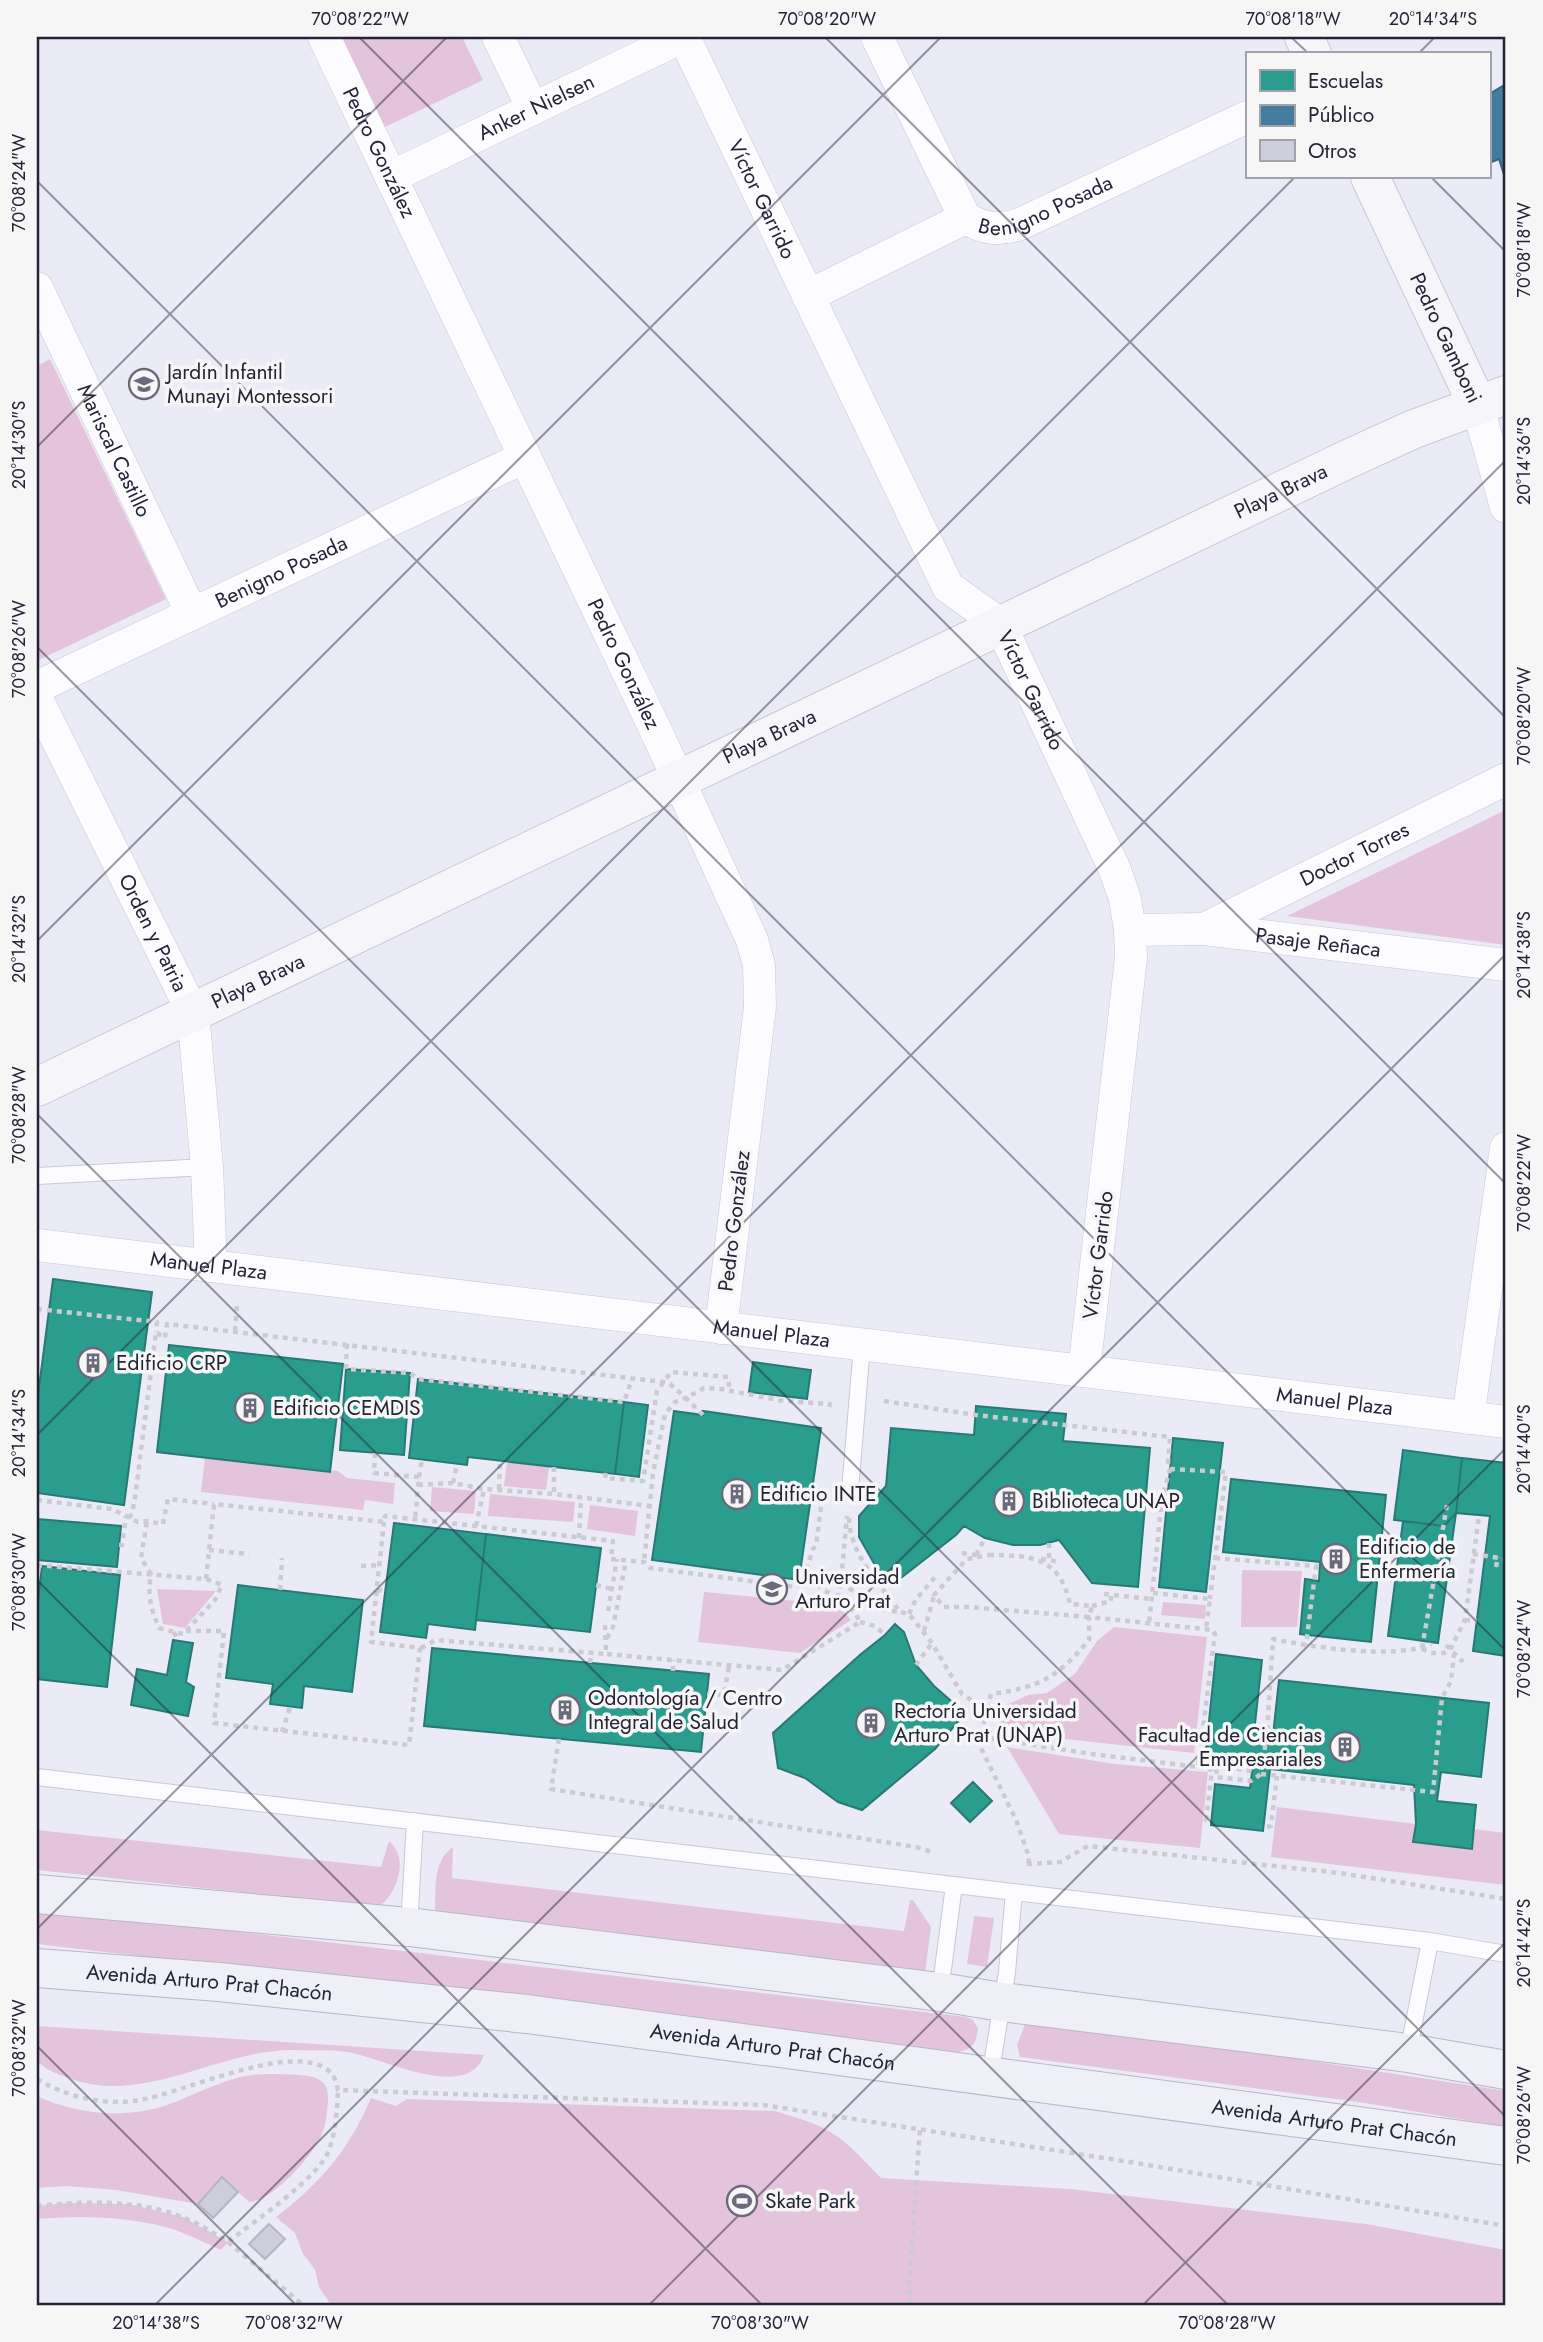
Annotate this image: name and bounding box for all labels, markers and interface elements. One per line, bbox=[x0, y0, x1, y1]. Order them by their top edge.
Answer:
text: 70°08'22"W bbox=[311, 6, 409, 32]
text: 70°08'20"W bbox=[778, 6, 876, 32]
text: 70°08'18"W bbox=[1245, 6, 1341, 32]
text: 20°14'34"S bbox=[1389, 6, 1477, 32]
legend bbox=[1246, 52, 1490, 178]
street label: Anker Nielsen bbox=[473, 66, 599, 148]
text: Escuelas bbox=[1308, 66, 1383, 96]
street label: Pedro González bbox=[335, 82, 424, 223]
text: Público bbox=[1308, 100, 1374, 130]
text: 70°08'24"W bbox=[6, 134, 32, 232]
street label: Víctor Garrido bbox=[720, 135, 803, 264]
text: Otros bbox=[1308, 136, 1356, 166]
street label: Benigno Posada bbox=[975, 167, 1118, 243]
text: 70°08'18"W bbox=[1511, 202, 1537, 298]
street label: Pedro Gamboni bbox=[1402, 268, 1490, 408]
place label: Jardín Infantil Munayi Montessori bbox=[164, 357, 333, 411]
school or university icon: Jardín Infantil Munayi Montessori bbox=[127, 367, 161, 401]
street label: Mariscal Castillo bbox=[70, 379, 159, 522]
text: 20°14'30"S bbox=[6, 401, 32, 489]
text: 20°14'36"S bbox=[1511, 417, 1537, 505]
street label: Playa Brava bbox=[1229, 456, 1332, 526]
street label: Benigno Posada bbox=[210, 528, 352, 616]
street label: Pedro González bbox=[580, 593, 668, 735]
text: 70°08'26"W bbox=[6, 600, 32, 698]
street label: Víctor Garrido bbox=[990, 625, 1072, 755]
text: 70°08'20"W bbox=[1511, 667, 1537, 765]
street label: Playa Brava bbox=[718, 701, 821, 771]
street label: Doctor Torres bbox=[1295, 815, 1414, 894]
street label: Orden y Patria bbox=[111, 869, 195, 997]
text: 20°14'32"S bbox=[6, 895, 32, 983]
text: 20°14'38"S bbox=[1511, 911, 1537, 999]
street label: Pasaje Reñaca bbox=[1254, 920, 1382, 965]
street label: Playa Brava bbox=[206, 946, 310, 1016]
text: 70°08'28"W bbox=[6, 1066, 32, 1164]
text: 70°08'22"W bbox=[1511, 1134, 1537, 1232]
street label: Pedro González bbox=[710, 1148, 758, 1293]
street label: Víctor Garrido bbox=[1075, 1189, 1121, 1321]
street label: Manuel Plaza bbox=[149, 1244, 269, 1288]
street label: Manuel Plaza bbox=[712, 1312, 832, 1355]
building icon: Edificio CRP bbox=[76, 1346, 110, 1380]
place label: Edificio CRP bbox=[116, 1348, 227, 1378]
street label: Manuel Plaza bbox=[1275, 1379, 1395, 1423]
text: 20°14'34"S bbox=[6, 1389, 32, 1477]
building icon: Edificio CEMDIS bbox=[233, 1391, 267, 1425]
place label: Edificio CEMDIS bbox=[273, 1393, 421, 1423]
text: 20°14'40"S bbox=[1511, 1404, 1537, 1494]
building icon: Edificio INTE bbox=[720, 1477, 754, 1511]
place label: Edificio INTE bbox=[760, 1479, 876, 1509]
building icon: Biblioteca UNAP bbox=[992, 1484, 1026, 1518]
place label: Biblioteca UNAP bbox=[1032, 1486, 1180, 1516]
place label: Edificio de Enfermería bbox=[1359, 1532, 1456, 1586]
text: 70°08'30"W bbox=[6, 1533, 32, 1631]
building icon: Edificio de Enfermería bbox=[1319, 1542, 1353, 1576]
place label: Universidad Arturo Prat bbox=[795, 1562, 900, 1616]
school or university icon: Universidad Arturo Prat bbox=[755, 1572, 789, 1606]
text: 70°08'24"W bbox=[1511, 1600, 1537, 1698]
place label: Odontología / Centro Integral de Salud bbox=[588, 1683, 782, 1737]
building icon: Odontología / Centro Integral de Salud bbox=[548, 1693, 582, 1727]
place label: Rectoría Universidad Arturo Prat (UNAP) bbox=[894, 1696, 1077, 1750]
building icon: Rectoría Universidad Arturo Prat (UNAP) bbox=[854, 1706, 888, 1740]
place label: Facultad de Ciencias Empresariales bbox=[1138, 1720, 1322, 1774]
building icon: Facultad de Ciencias Empresariales bbox=[1328, 1730, 1362, 1764]
text: 20°14'42"S bbox=[1511, 1898, 1537, 1987]
street label: Avenida Arturo Prat Chacón bbox=[85, 1957, 334, 2009]
text: 70°08'32"W bbox=[6, 1999, 32, 2097]
street label: Avenida Arturo Prat Chacón bbox=[648, 2016, 897, 2078]
text: 70°08'26"W bbox=[1511, 2066, 1537, 2164]
street label: Avenida Arturo Prat Chacón bbox=[1210, 2091, 1459, 2154]
sports icon: Skate Park bbox=[725, 2184, 759, 2218]
place label: Skate Park bbox=[765, 2186, 856, 2216]
text: 20°14'38"S bbox=[112, 2310, 200, 2336]
text: 70°08'32"W bbox=[245, 2310, 343, 2336]
text: 70°08'30"W bbox=[711, 2310, 809, 2336]
text: 70°08'28"W bbox=[1178, 2310, 1276, 2336]

